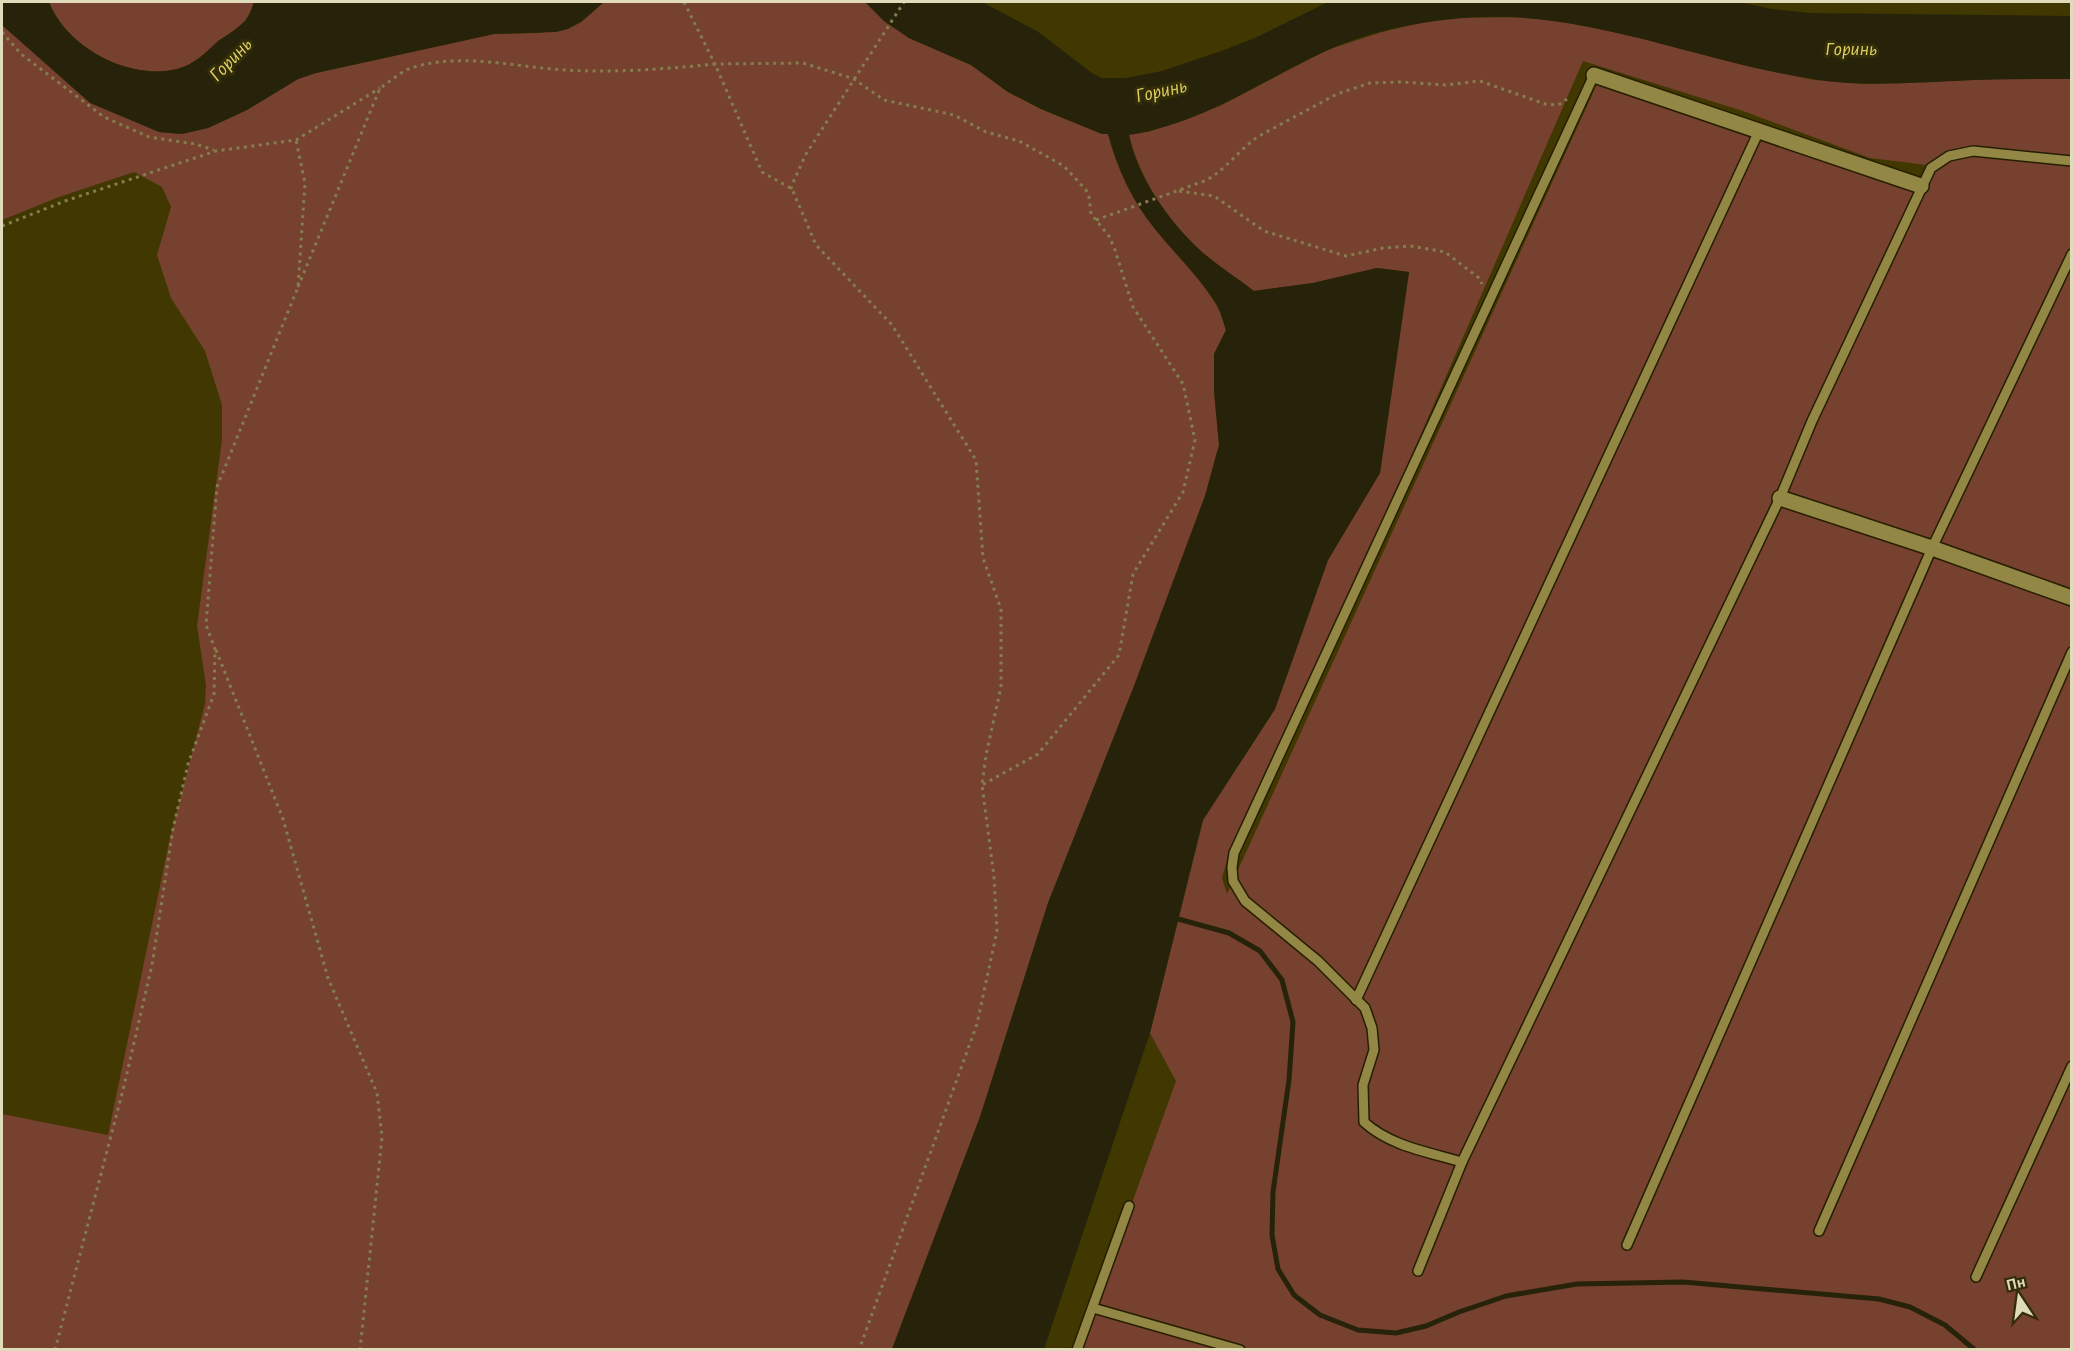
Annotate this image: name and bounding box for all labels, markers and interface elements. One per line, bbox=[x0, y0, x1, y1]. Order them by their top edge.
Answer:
water label: Горинь bbox=[206, 34, 256, 85]
water label: Горинь bbox=[1825, 39, 1877, 59]
water label: Горинь bbox=[1134, 76, 1189, 106]
north arrow bbox=[1989, 1267, 2049, 1327]
text: Пн bbox=[2005, 1273, 2027, 1293]

